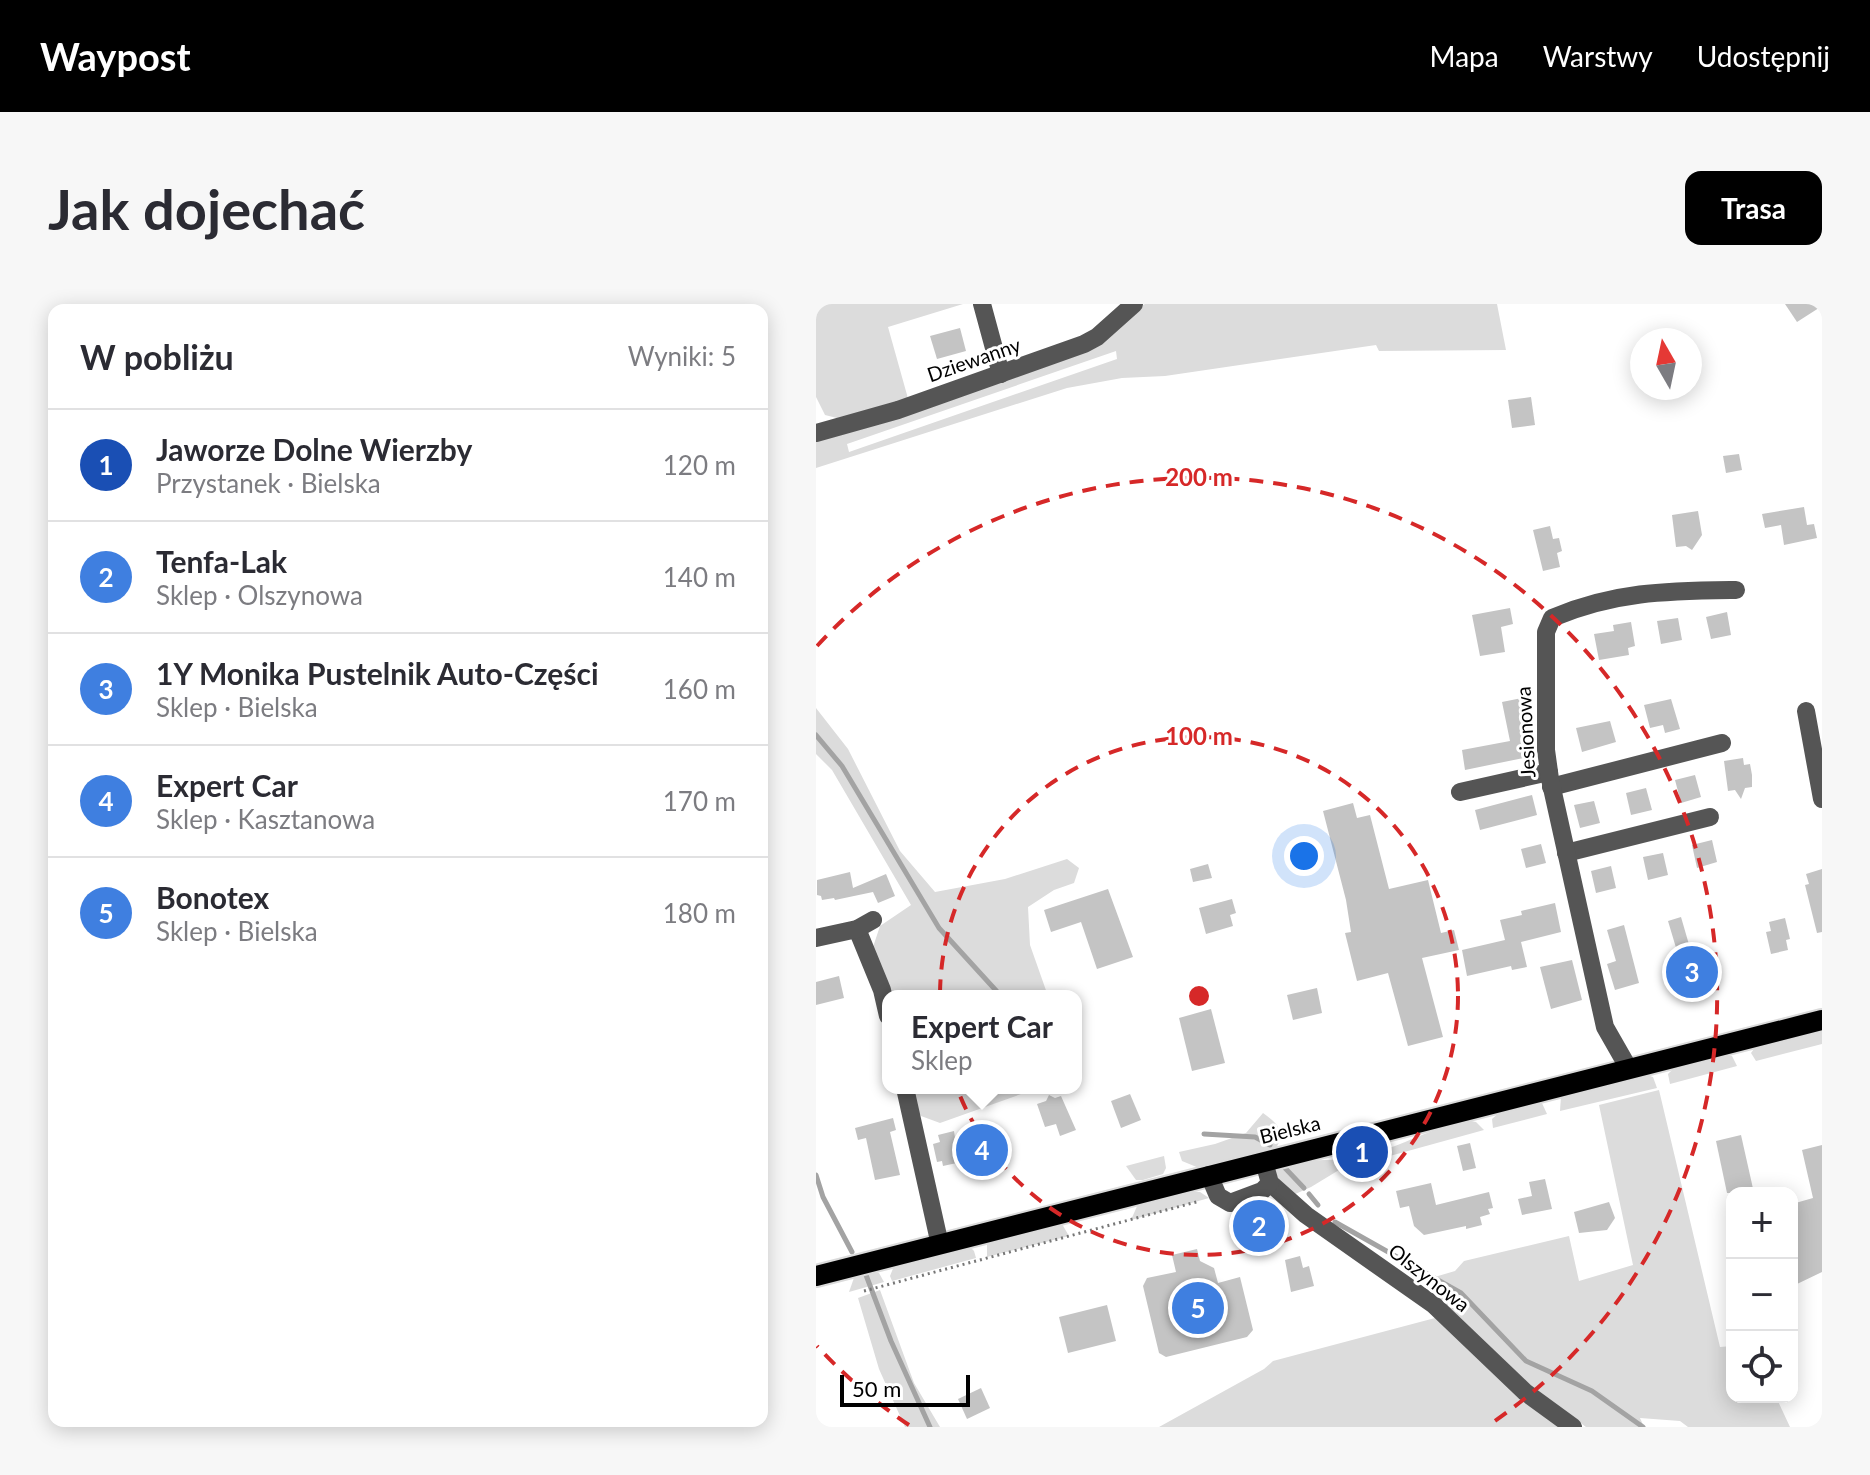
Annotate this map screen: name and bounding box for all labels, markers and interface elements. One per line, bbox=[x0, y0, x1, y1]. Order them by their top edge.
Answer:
text: Waypost bbox=[40, 33, 191, 79]
text: Mapa bbox=[1430, 39, 1499, 73]
text: Warstwy bbox=[1543, 39, 1653, 73]
text: Udostępnij bbox=[1697, 39, 1830, 73]
button: Trasa bbox=[1685, 171, 1822, 245]
text: Jak dojechać bbox=[48, 175, 365, 242]
north arrow bbox=[1630, 328, 1702, 400]
street label: Dziewanny bbox=[924, 332, 1024, 386]
text: W pobliżu bbox=[80, 336, 234, 377]
text: Wyniki: 5 bbox=[628, 340, 736, 372]
text: Jaworze Dolne Wierzby bbox=[156, 431, 472, 467]
text: 1 bbox=[98, 449, 114, 481]
text: 120 m bbox=[663, 449, 736, 481]
text: 200 m bbox=[1165, 462, 1233, 491]
text: Przystanek · Bielska bbox=[156, 467, 381, 499]
text: Tenfa-Lak bbox=[156, 543, 287, 579]
text: 2 bbox=[98, 561, 114, 593]
text: 140 m bbox=[663, 561, 736, 593]
text: Sklep · Olszynowa bbox=[156, 579, 363, 611]
text: 1Y Monika Pustelnik Auto-Części bbox=[156, 655, 599, 691]
text: 3 bbox=[98, 673, 114, 705]
text: 160 m bbox=[663, 673, 736, 705]
street label: Jesionowa bbox=[1511, 686, 1539, 778]
text: Sklep · Bielska bbox=[156, 691, 318, 723]
text: 100 m bbox=[1165, 721, 1233, 750]
text: Expert Car bbox=[156, 767, 298, 803]
text: 4 bbox=[98, 785, 114, 817]
text: 170 m bbox=[663, 785, 736, 817]
text: Sklep · Kasztanowa bbox=[156, 803, 375, 835]
your location bbox=[1284, 836, 1324, 876]
text: Bonotex bbox=[156, 879, 269, 915]
text: 5 bbox=[98, 897, 114, 929]
text: 180 m bbox=[663, 897, 736, 929]
text: Sklep · Bielska bbox=[156, 915, 318, 947]
pin: 3 bbox=[1666, 942, 1718, 1002]
centre of rings bbox=[1185, 982, 1213, 1010]
popup bbox=[882, 990, 1082, 1094]
text: Expert Car bbox=[911, 1008, 1053, 1044]
text: Sklep bbox=[911, 1044, 973, 1076]
street label: Bielska bbox=[1257, 1110, 1323, 1148]
pin: 4 bbox=[956, 1120, 1008, 1180]
pin: 1 bbox=[1336, 1122, 1388, 1182]
map controls bbox=[1726, 1187, 1798, 1403]
button: + bbox=[1726, 1187, 1798, 1259]
pin: 2 bbox=[1233, 1196, 1285, 1256]
street label: Olszynowa bbox=[1384, 1238, 1475, 1316]
button: − bbox=[1726, 1259, 1798, 1331]
pin: 5 bbox=[1172, 1278, 1224, 1338]
button: locate bbox=[1726, 1331, 1798, 1403]
scale bar bbox=[840, 1371, 970, 1407]
text: 50 m bbox=[852, 1375, 901, 1402]

